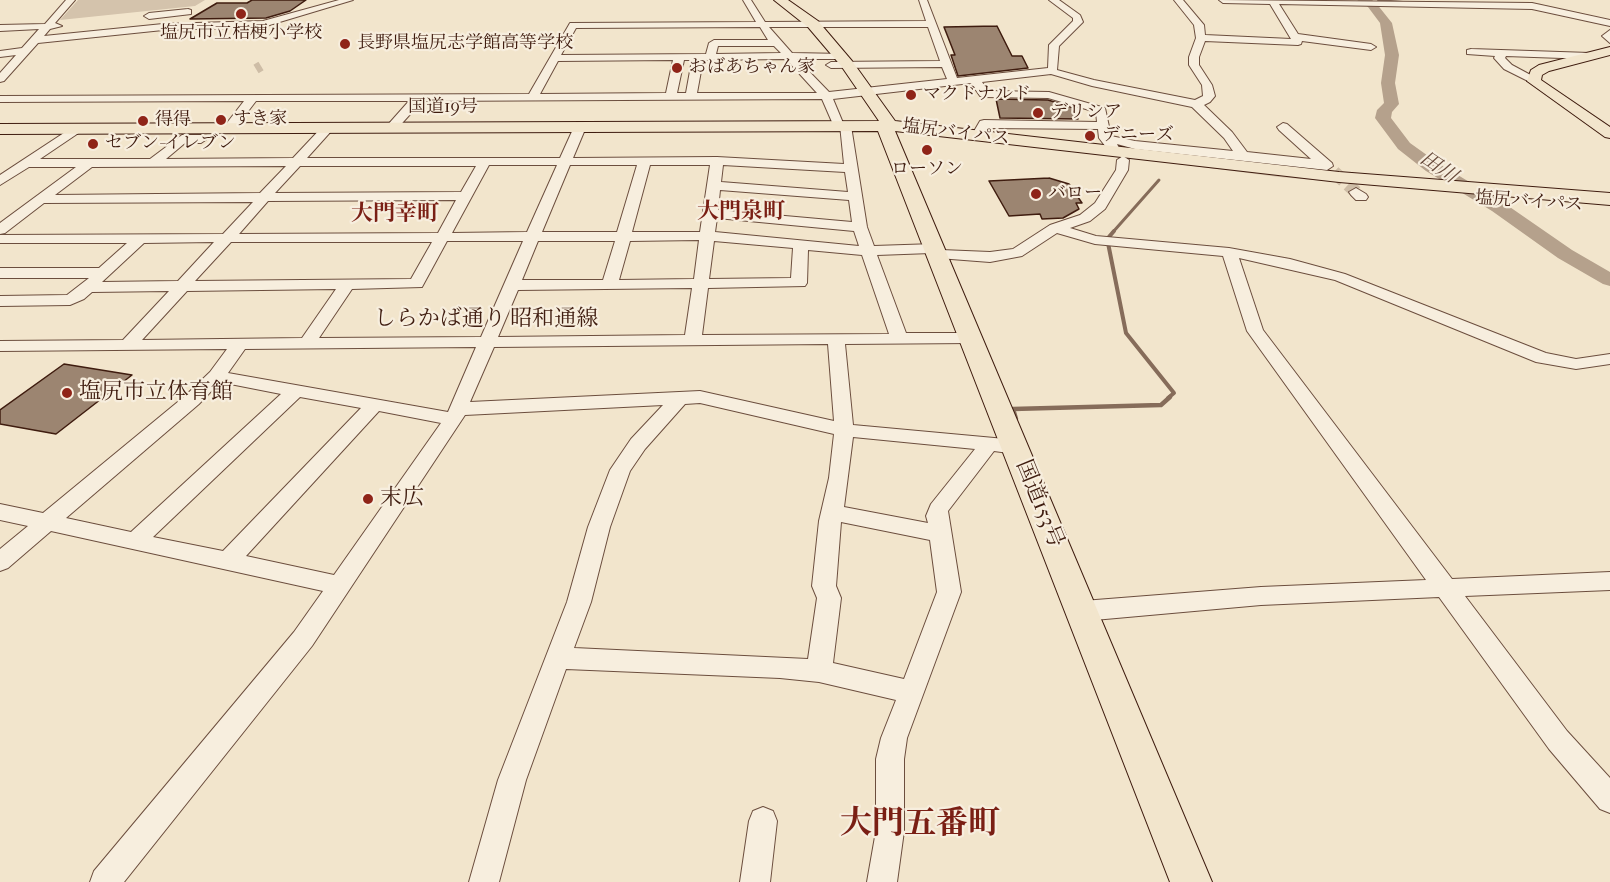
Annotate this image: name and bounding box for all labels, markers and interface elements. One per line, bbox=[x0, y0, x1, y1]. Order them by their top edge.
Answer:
marker: 塩尻市立桔梗小学校 bbox=[234, 7, 248, 21]
place label: 塩尻市立桔梗小学校 bbox=[160, 23, 322, 45]
place label: 長野県塩尻志学館高等学校 bbox=[357, 33, 573, 55]
marker: 長野県塩尻志学館高等学校 bbox=[338, 37, 352, 51]
place label: おばあちゃん家 bbox=[689, 57, 815, 79]
marker: おばあちゃん家 bbox=[670, 61, 684, 75]
place label: マクドナルド bbox=[923, 84, 1031, 106]
marker: マクドナルド bbox=[904, 88, 918, 102]
street label: 国道19号 bbox=[408, 97, 478, 119]
place label: デリシア bbox=[1050, 102, 1122, 124]
marker: デリシア bbox=[1031, 106, 1045, 120]
place label: すき家 bbox=[233, 109, 287, 131]
place label: 得得 bbox=[155, 110, 191, 132]
marker: すき家 bbox=[214, 113, 228, 127]
marker: 得得 bbox=[136, 114, 150, 128]
street label: 塩尻バイパス bbox=[901, 116, 1011, 150]
place label: デニーズ bbox=[1102, 125, 1174, 147]
marker: デニーズ bbox=[1083, 129, 1097, 143]
place label: セブン-イレブン bbox=[105, 133, 236, 155]
marker: セブン-イレブン bbox=[86, 137, 100, 151]
marker: ローソン bbox=[920, 143, 934, 157]
water label: 田川 bbox=[1415, 147, 1461, 189]
place label: ローソン bbox=[891, 159, 963, 181]
place label: バロー bbox=[1048, 183, 1102, 205]
marker: バロー bbox=[1029, 187, 1043, 201]
street label: 塩尻バイパス bbox=[1474, 187, 1584, 217]
district label: 大門泉町 bbox=[697, 200, 785, 226]
district label: 大門幸町 bbox=[351, 202, 439, 228]
street label: しらかば通り 昭和通線 bbox=[374, 307, 598, 333]
place label: 塩尻市立体育館 bbox=[79, 380, 233, 406]
marker: 塩尻市立体育館 bbox=[60, 386, 74, 400]
street label: 国道153号 bbox=[1009, 456, 1069, 552]
place label: 末広 bbox=[380, 486, 424, 512]
marker: 末広 bbox=[361, 492, 375, 506]
district label: 大門五番町 bbox=[840, 806, 1000, 844]

